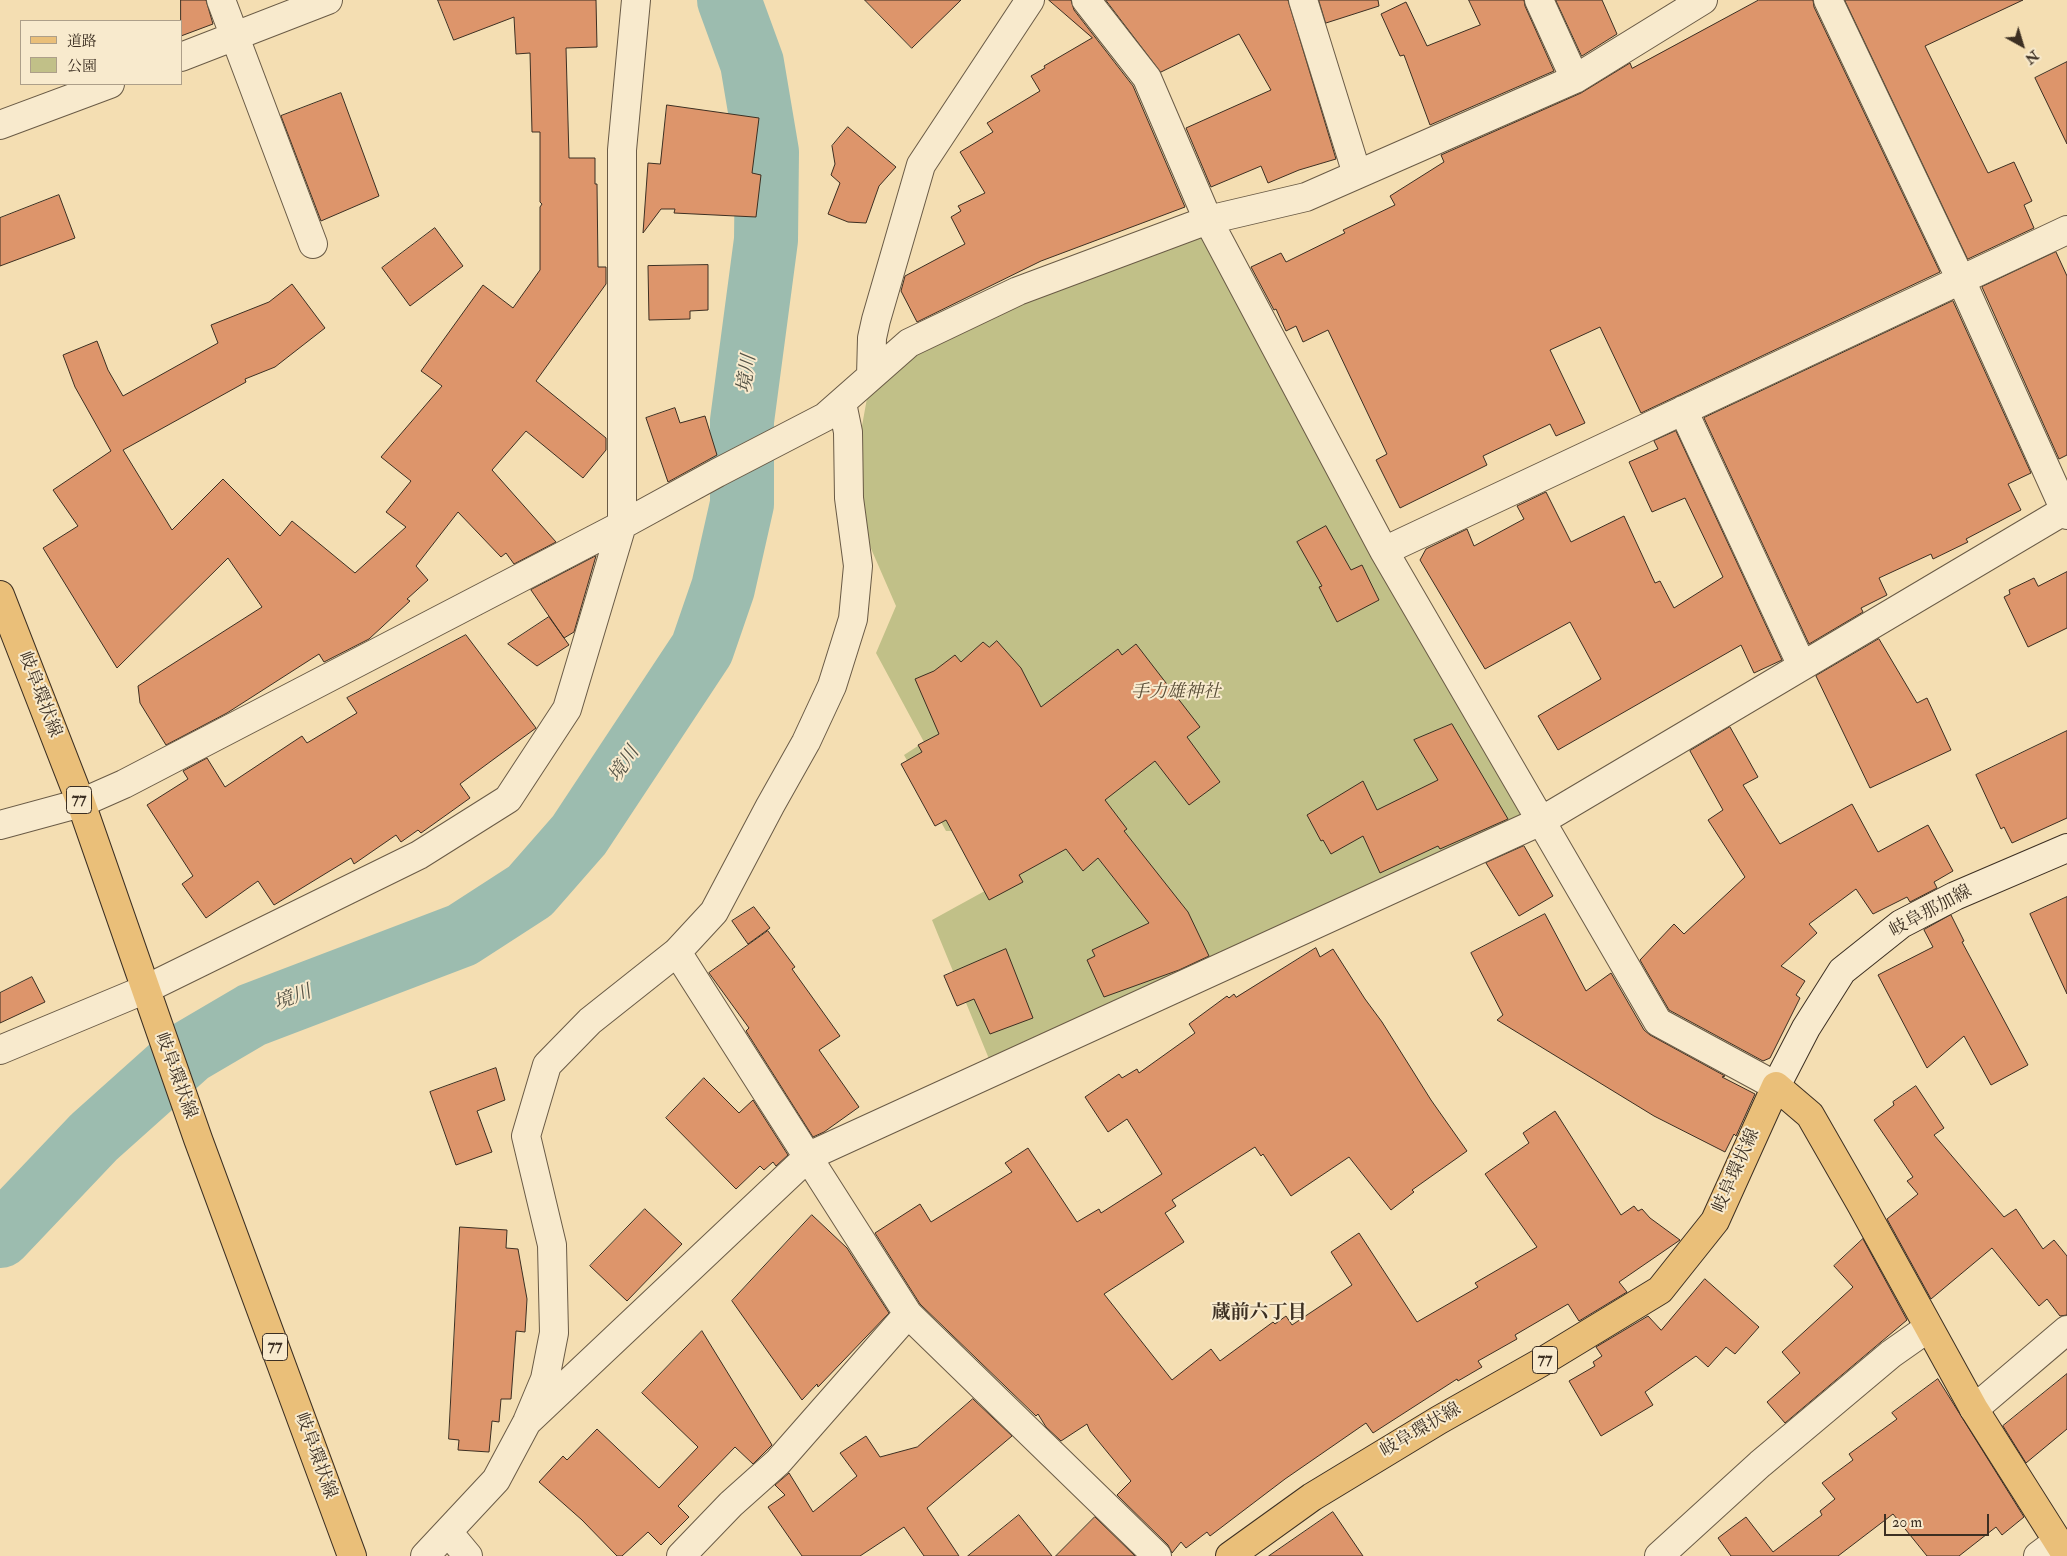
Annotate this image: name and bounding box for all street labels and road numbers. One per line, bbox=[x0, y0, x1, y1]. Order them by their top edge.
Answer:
street label: 岐阜環状線 bbox=[13, 649, 65, 741]
road number: 77 bbox=[66, 786, 92, 814]
street label: 岐阜那加線 bbox=[1886, 881, 1976, 943]
street label: 岐阜環状線 bbox=[149, 1030, 201, 1122]
street label: 岐阜環状線 bbox=[1709, 1125, 1765, 1217]
road number: 77 bbox=[262, 1334, 288, 1360]
road number: 77 bbox=[1532, 1346, 1558, 1374]
street label: 岐阜環状線 bbox=[1377, 1399, 1465, 1463]
street label: 岐阜環状線 bbox=[289, 1410, 341, 1502]

